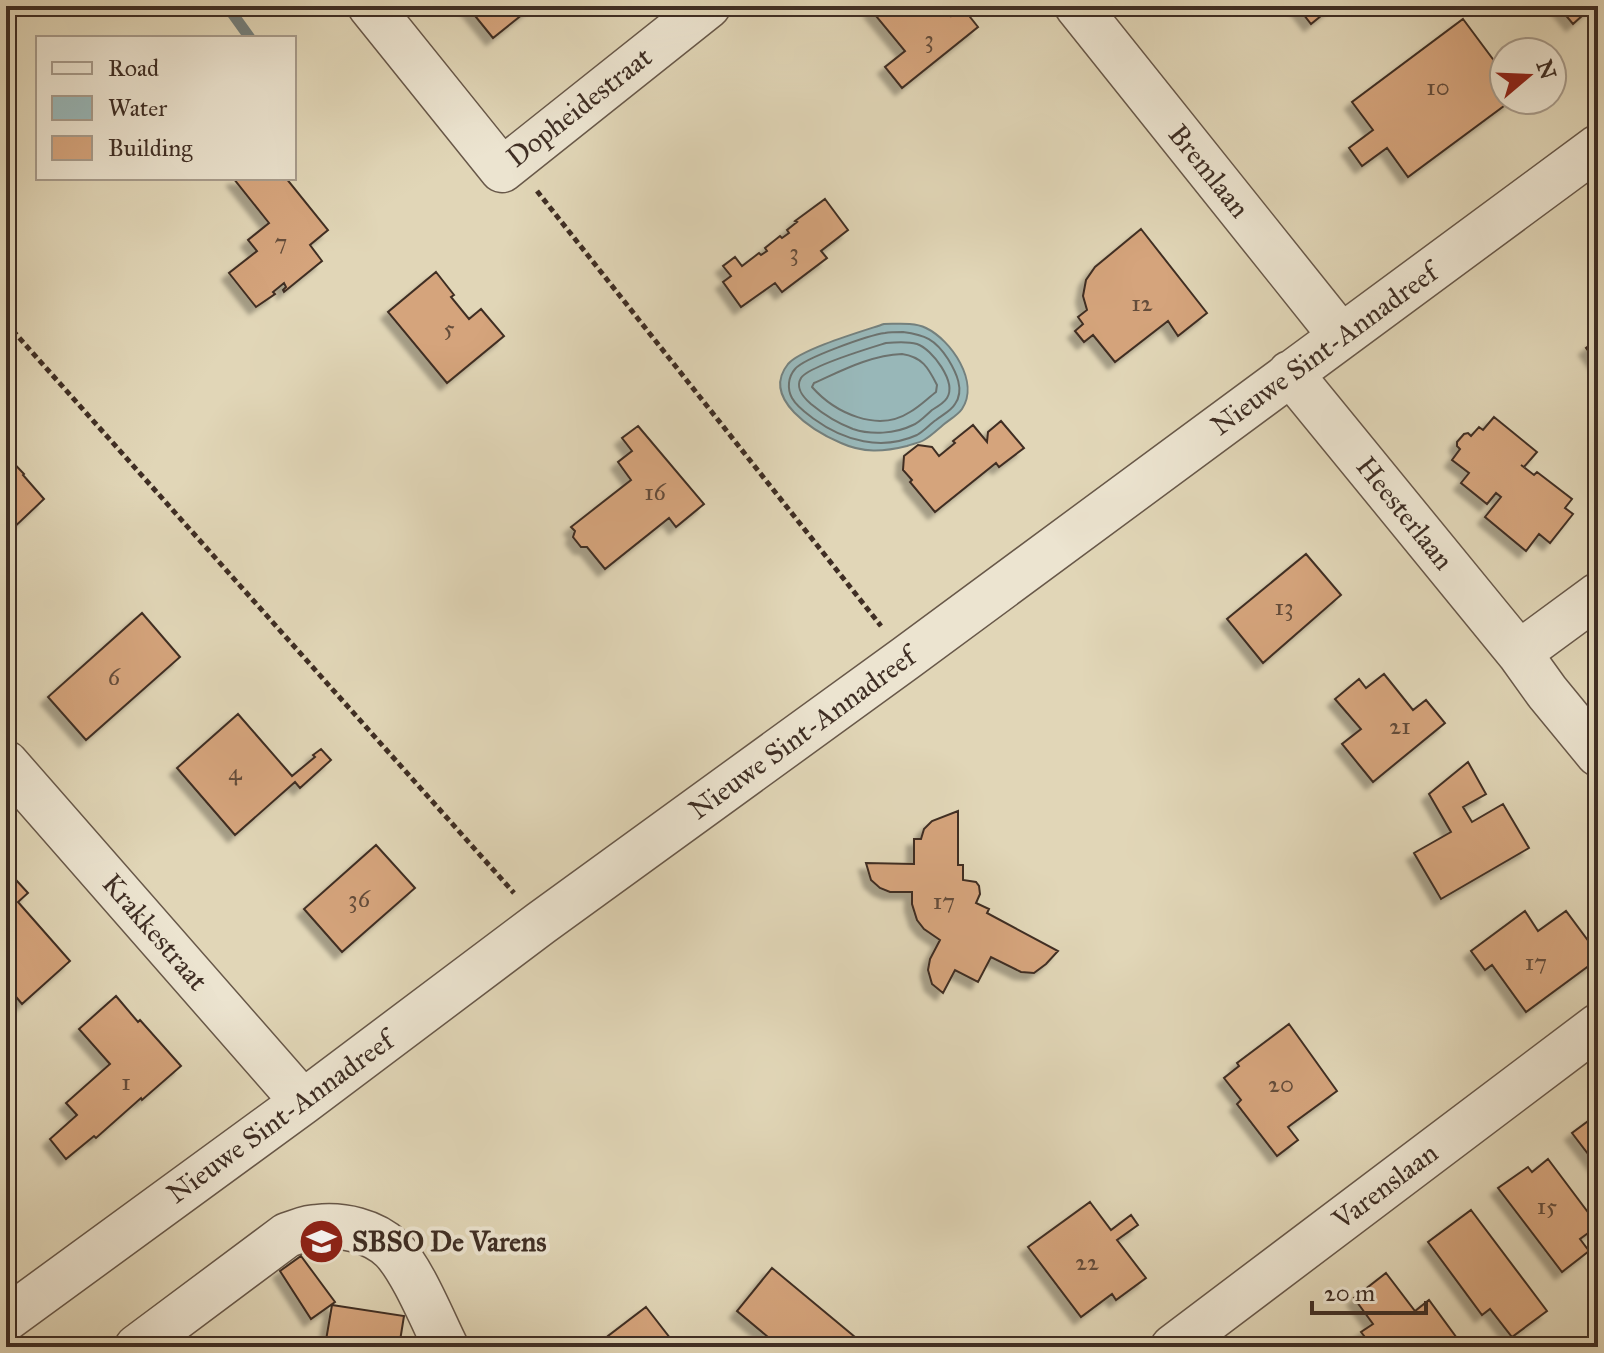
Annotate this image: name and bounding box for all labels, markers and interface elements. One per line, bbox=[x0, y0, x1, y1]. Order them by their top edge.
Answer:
house number: 3 bbox=[924, 24, 934, 54]
legend bbox=[36, 36, 296, 180]
north arrow bbox=[1488, 36, 1568, 116]
street label: Dopheidestraat bbox=[499, 39, 659, 175]
text: Road bbox=[108, 53, 159, 83]
text: N bbox=[1531, 56, 1562, 83]
house number: 10 bbox=[1426, 72, 1450, 102]
text: Water bbox=[108, 93, 167, 123]
street label: Bremlaan bbox=[1161, 117, 1257, 225]
text: Building bbox=[108, 133, 193, 163]
house number: 7 bbox=[275, 227, 287, 257]
house number: 3 bbox=[789, 237, 799, 267]
street label: Nieuwe Sint-Annadreef bbox=[1204, 252, 1448, 443]
house number: 12 bbox=[1131, 288, 1153, 318]
house number: 5 bbox=[443, 313, 455, 343]
street label: Heesterlaan bbox=[1349, 449, 1461, 577]
house number: 16 bbox=[644, 477, 667, 507]
house number: 13 bbox=[1274, 592, 1294, 622]
street label: Nieuwe Sint-Annadreef bbox=[682, 636, 926, 827]
house number: 6 bbox=[108, 662, 121, 692]
house number: 21 bbox=[1389, 711, 1411, 741]
house number: 4 bbox=[228, 757, 242, 787]
street label: Krakkestraat bbox=[95, 866, 215, 998]
house number: 36 bbox=[348, 884, 371, 914]
house number: 17 bbox=[933, 886, 955, 916]
house number: 17 bbox=[1525, 947, 1547, 977]
street label: Nieuwe Sint-Annadreef bbox=[160, 1020, 404, 1211]
house number: 1 bbox=[121, 1067, 131, 1097]
house number: 20 bbox=[1268, 1069, 1294, 1099]
street label: Varenslaan bbox=[1325, 1135, 1445, 1238]
house number: 15 bbox=[1537, 1191, 1557, 1221]
school or university icon: SBSO De Varens bbox=[297, 1217, 345, 1265]
place label: SBSO De Varens bbox=[352, 1224, 546, 1259]
house number: 22 bbox=[1075, 1247, 1099, 1277]
scale bar bbox=[1312, 1265, 1426, 1315]
text: 20 m bbox=[1324, 1278, 1375, 1308]

